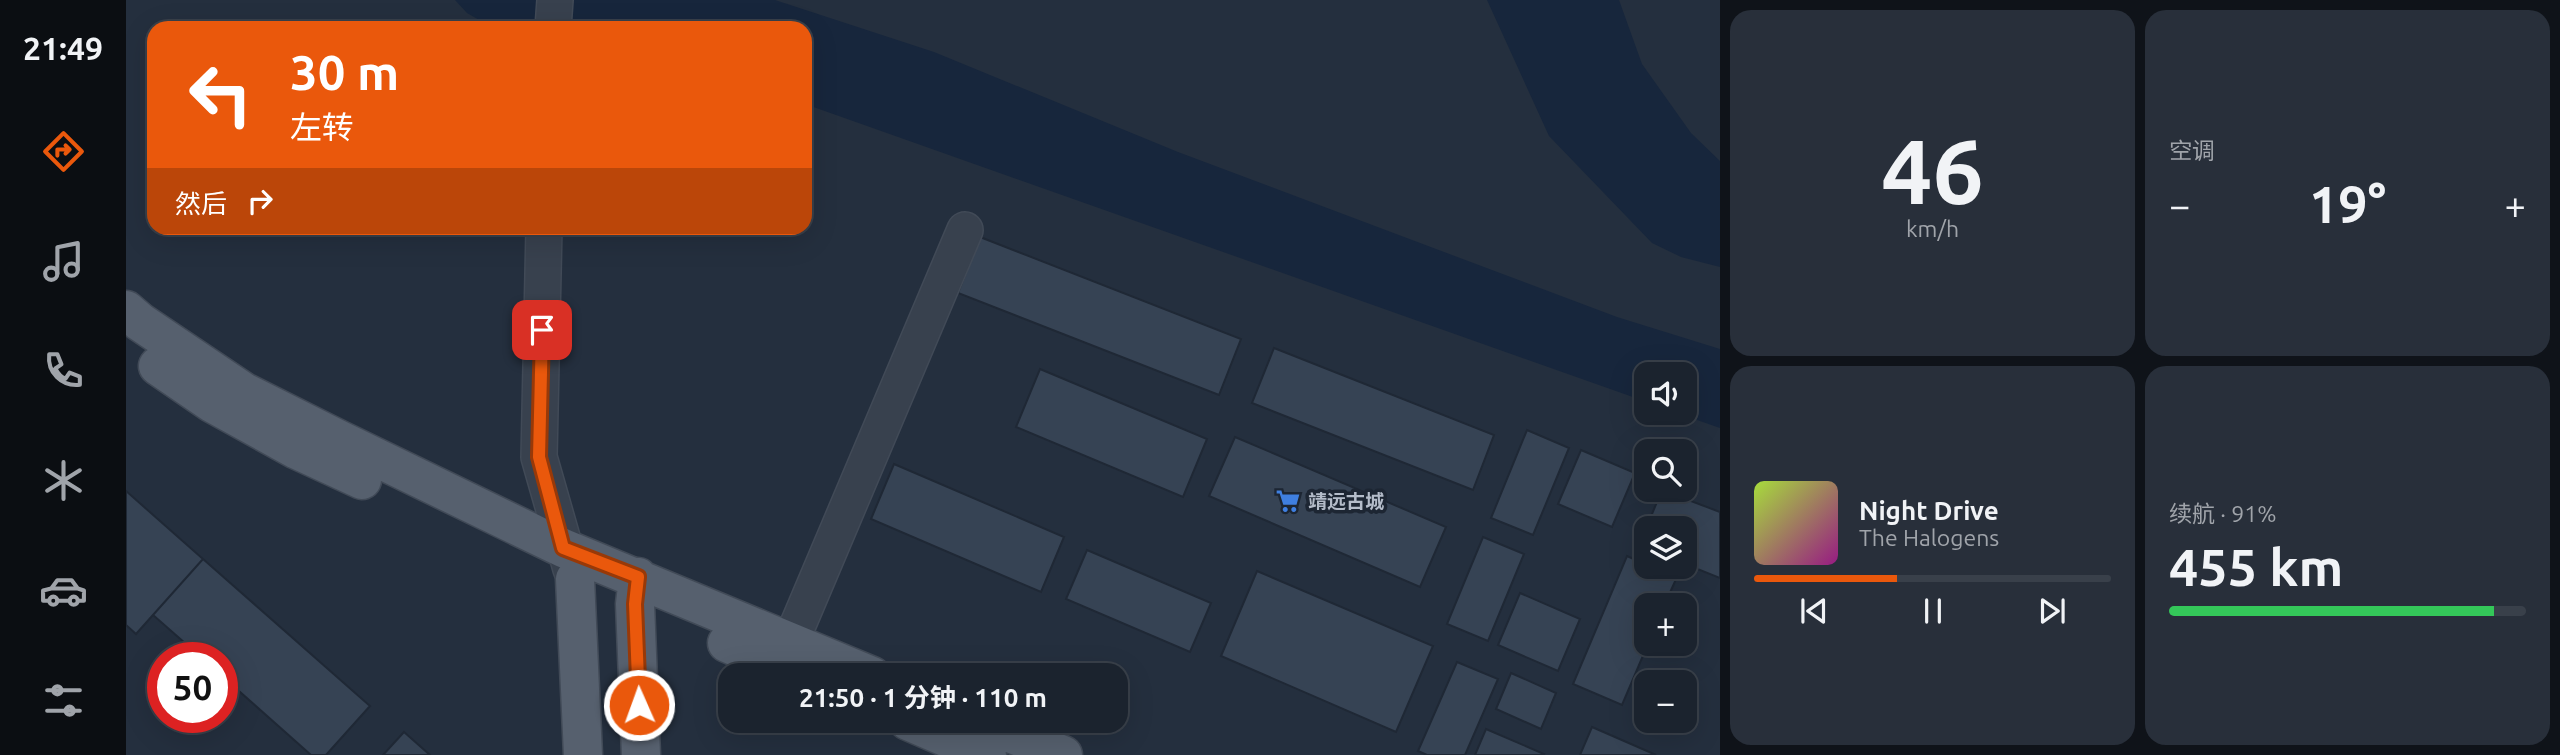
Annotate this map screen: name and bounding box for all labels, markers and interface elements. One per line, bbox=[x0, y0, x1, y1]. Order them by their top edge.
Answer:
text: 21:49 bbox=[23, 30, 103, 66]
text: 30 m bbox=[290, 44, 399, 99]
icon: left bbox=[175, 49, 266, 140]
text: 左转 bbox=[290, 109, 354, 145]
text: 46 bbox=[1881, 119, 1984, 221]
icon: directions bbox=[39, 127, 88, 176]
text: 空调 bbox=[2169, 138, 2215, 163]
text: 19° bbox=[2309, 175, 2386, 233]
icon: right bbox=[241, 182, 279, 220]
text: − bbox=[2169, 184, 2190, 226]
text: + bbox=[2505, 184, 2526, 226]
text: 然后 bbox=[175, 189, 227, 218]
text: km/h bbox=[1906, 216, 1959, 241]
icon: music bbox=[39, 237, 88, 286]
pin bbox=[512, 300, 572, 360]
icon: arrive bbox=[523, 311, 561, 349]
icon: phone bbox=[39, 346, 88, 395]
map controls bbox=[1634, 362, 1697, 733]
button: sound bbox=[1634, 362, 1697, 425]
button: search bbox=[1634, 439, 1697, 502]
icon: climate bbox=[39, 456, 88, 505]
supermarket icon: 靖远古城 bbox=[1274, 487, 1302, 515]
place label: 靖远古城 bbox=[1308, 490, 1384, 512]
text: Night Drive bbox=[1859, 496, 1999, 525]
text: 续航 · 91% bbox=[2169, 501, 2276, 526]
button: layers bbox=[1634, 516, 1697, 579]
text: The Halogens bbox=[1859, 525, 1999, 550]
text: 455 km bbox=[2169, 538, 2343, 596]
icon: car bbox=[39, 566, 88, 615]
icon: previous bbox=[1795, 592, 1833, 630]
icon: pause bbox=[1914, 592, 1952, 630]
icon: next bbox=[2033, 592, 2071, 630]
button: + bbox=[1634, 593, 1697, 656]
speed limit sign: 50 bbox=[147, 642, 238, 733]
position arrow bbox=[602, 668, 676, 742]
button: − bbox=[1634, 670, 1697, 733]
icon: filters bbox=[39, 676, 88, 725]
text: 21:50 · 1 分钟 · 110 m bbox=[799, 683, 1047, 712]

